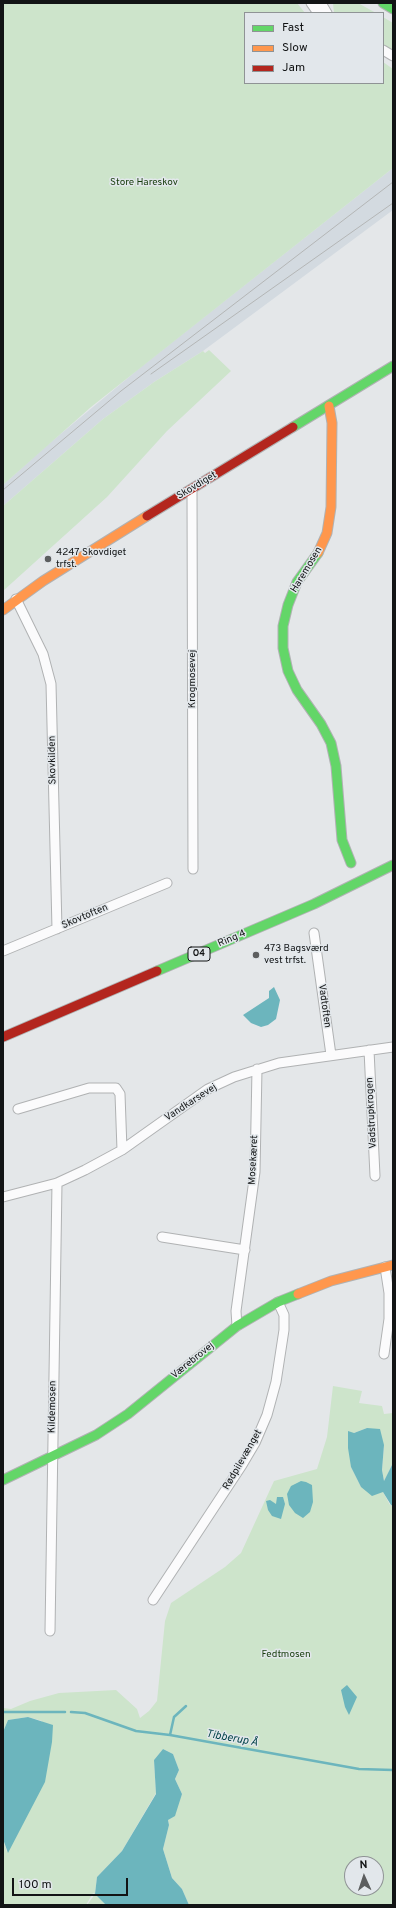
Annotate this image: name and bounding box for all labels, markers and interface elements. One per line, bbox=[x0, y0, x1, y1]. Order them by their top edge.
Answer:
legend bbox=[244, 12, 384, 84]
text: Fast bbox=[282, 20, 304, 36]
text: Slow bbox=[282, 40, 308, 56]
text: Jam bbox=[282, 60, 305, 76]
park label: Store Hareskov bbox=[110, 177, 178, 189]
street label: Skovdiget bbox=[175, 469, 219, 503]
street label: Haremosen bbox=[289, 545, 325, 595]
place label: 4247 Skovdiget trfst. bbox=[56, 547, 126, 570]
marker: 4247 Skovdiget trfst. bbox=[43, 554, 53, 564]
street label: Krogmosevej bbox=[187, 650, 199, 708]
street label: Skovkilden bbox=[47, 735, 59, 785]
street label: Skovtoften bbox=[60, 902, 110, 932]
street label: Ring 4 bbox=[216, 928, 248, 950]
place label: 473 Bagsværd vest trfst. bbox=[264, 943, 329, 966]
road number: O4 bbox=[188, 947, 210, 961]
marker: 473 Bagsværd vest trfst. bbox=[251, 950, 261, 960]
street label: Vadtoften bbox=[315, 983, 333, 1029]
street label: Vadstrupkrogen bbox=[364, 1077, 380, 1149]
street label: Vandkarsevej bbox=[163, 1082, 219, 1124]
street label: Mosekæret bbox=[247, 1135, 261, 1185]
street label: Værebrovej bbox=[169, 1340, 217, 1382]
street label: Kildemosen bbox=[47, 1381, 59, 1433]
street label: Rødpilevænget bbox=[221, 1428, 265, 1492]
park label: Fedtmosen bbox=[261, 1649, 311, 1661]
water label: Tibberup Å bbox=[205, 1728, 259, 1750]
north arrow bbox=[344, 1856, 384, 1896]
text: N bbox=[359, 1858, 368, 1872]
scale bar bbox=[14, 1870, 130, 1896]
text: 100 m bbox=[19, 1877, 52, 1893]

